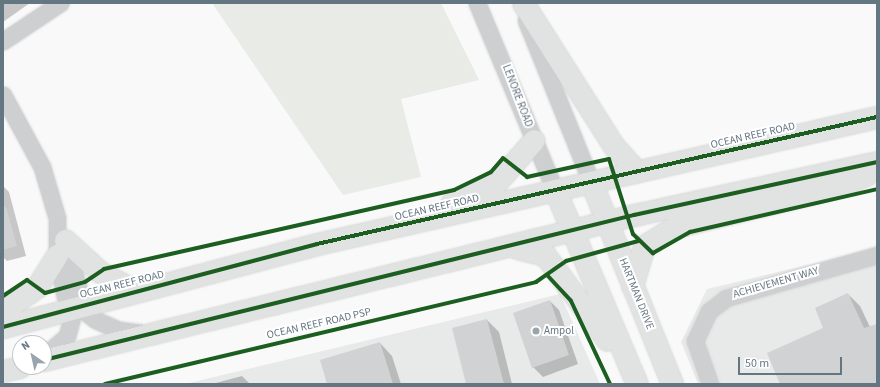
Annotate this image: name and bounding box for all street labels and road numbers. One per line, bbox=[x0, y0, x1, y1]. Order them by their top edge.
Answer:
street label: LENORE ROAD bbox=[499, 63, 535, 129]
street label: OCEAN REEF ROAD bbox=[709, 120, 797, 152]
street label: OCEAN REEF ROAD bbox=[393, 192, 481, 224]
street label: HARTMAN DRIVE bbox=[616, 256, 656, 332]
street label: ACHIEVEMENT WAY bbox=[732, 265, 820, 301]
street label: OCEAN REEF ROAD bbox=[79, 268, 165, 302]
street label: OCEAN REEF ROAD PSP bbox=[266, 306, 372, 342]

